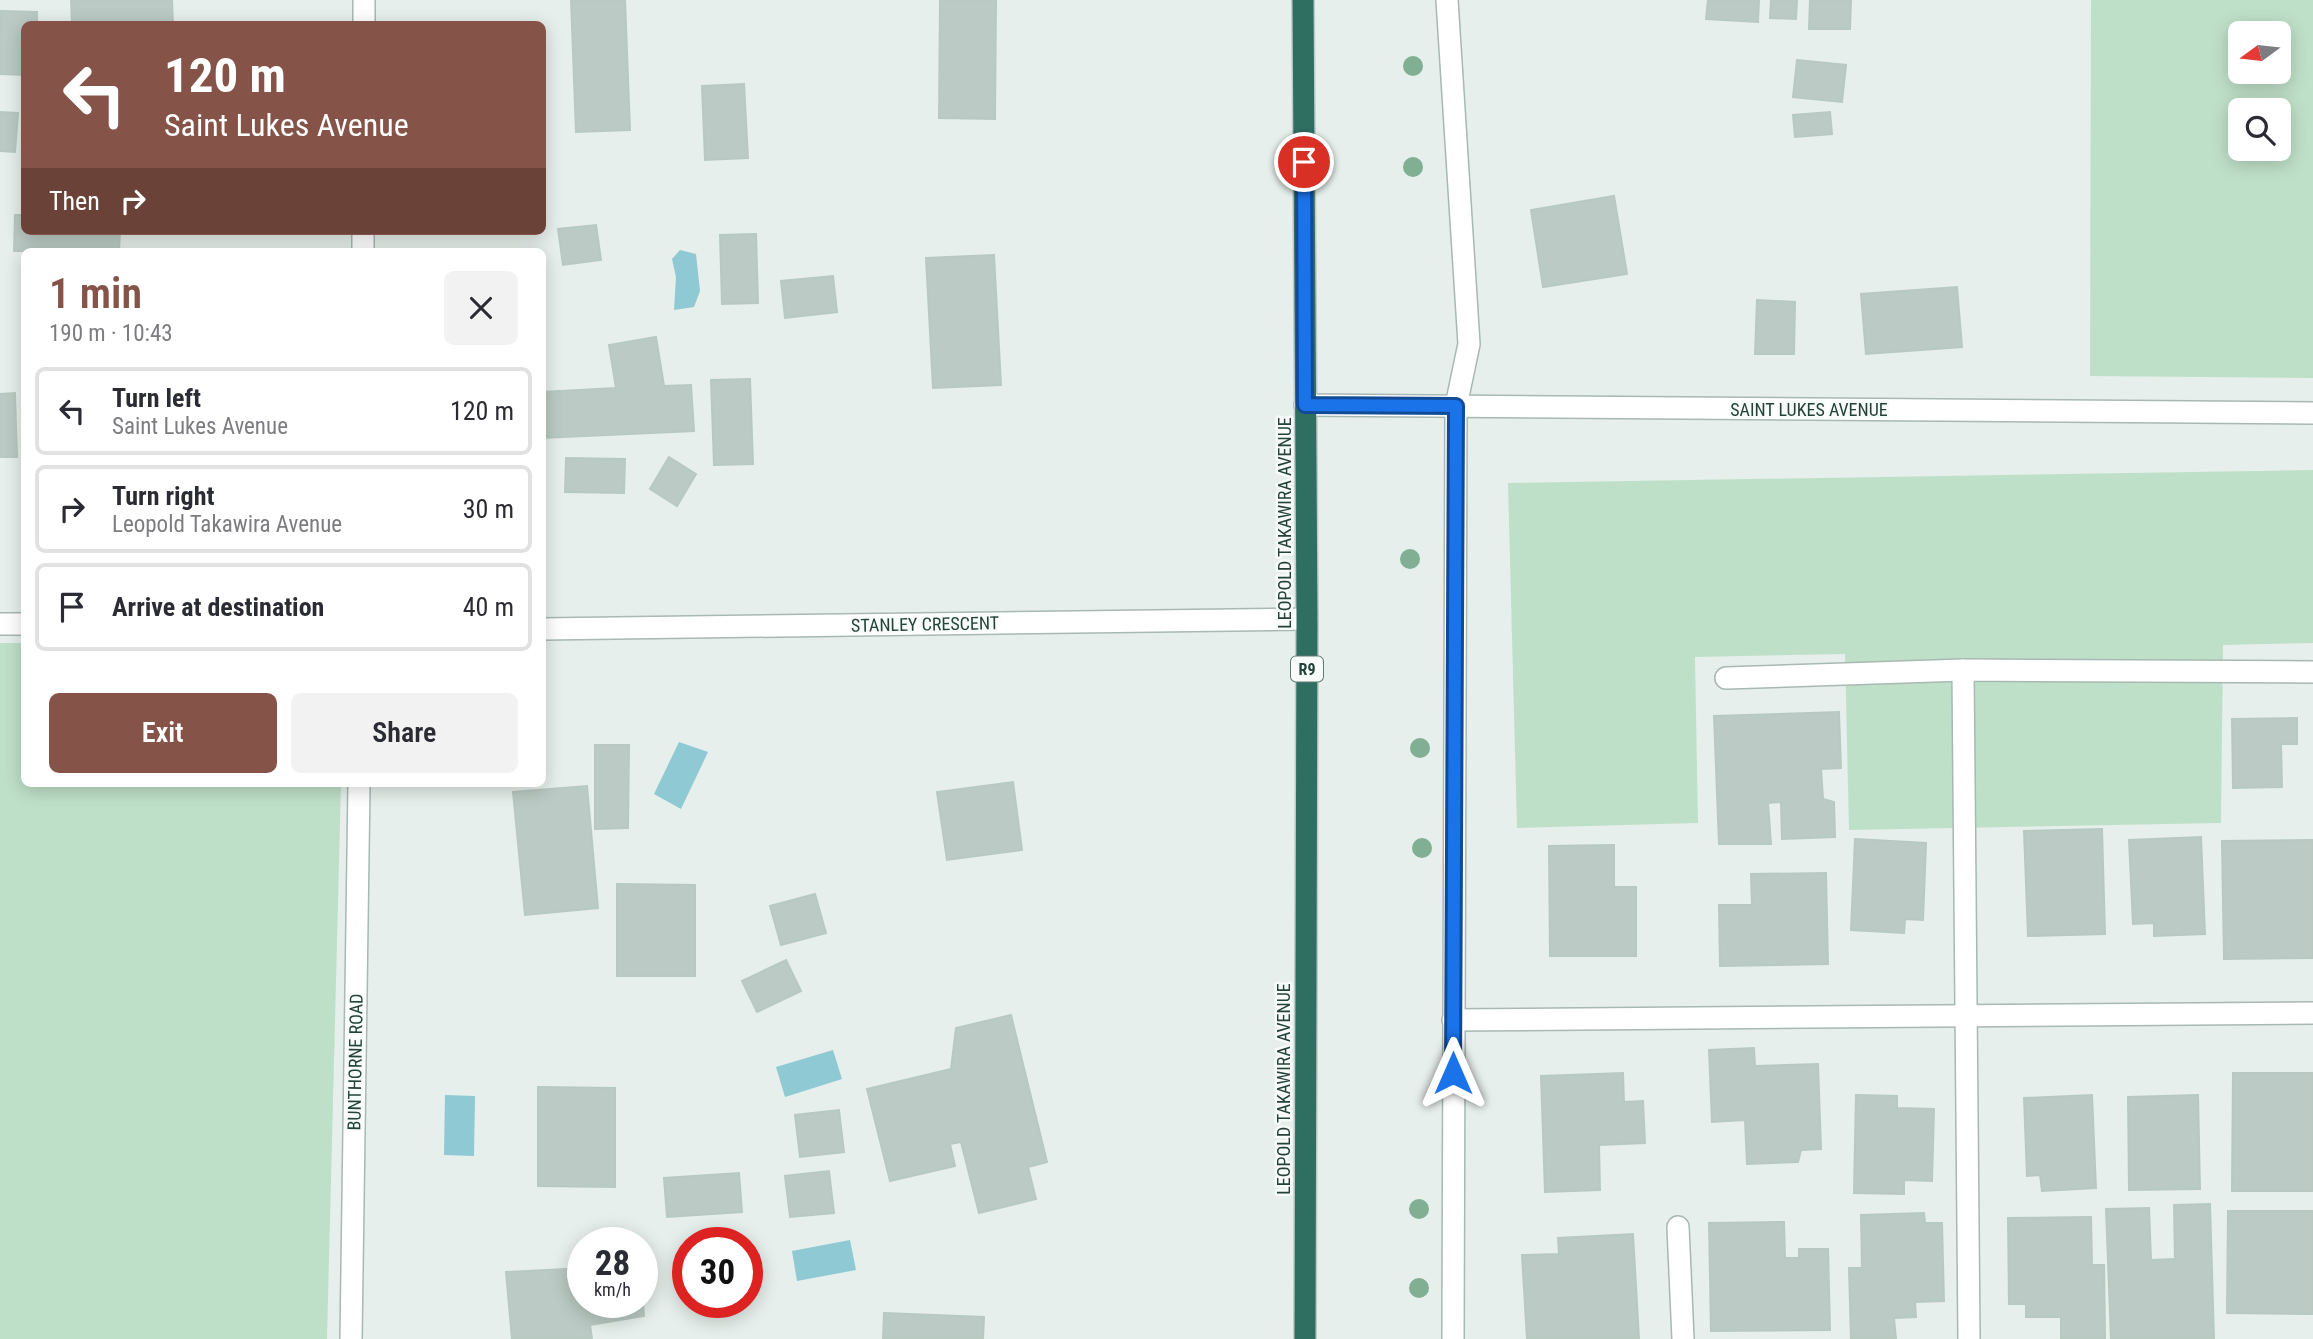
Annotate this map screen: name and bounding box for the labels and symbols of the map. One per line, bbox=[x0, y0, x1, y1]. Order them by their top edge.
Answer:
north arrow bbox=[2228, 21, 2291, 84]
pin bbox=[1274, 132, 1334, 192]
street label: SAINT LUKES AVENUE bbox=[1730, 399, 1888, 420]
street label: LEOPOLD TAKAWIRA AVENUE bbox=[1274, 417, 1295, 629]
street label: STANLEY CRESCENT bbox=[851, 612, 999, 636]
road number: R9 bbox=[1291, 656, 1323, 682]
street label: LEOPOLD TAKAWIRA AVENUE bbox=[1273, 983, 1294, 1195]
street label: BUNTHORNE ROAD bbox=[343, 993, 367, 1131]
position arrow bbox=[1416, 1036, 1490, 1110]
speed limit sign: 30 bbox=[672, 1227, 763, 1318]

